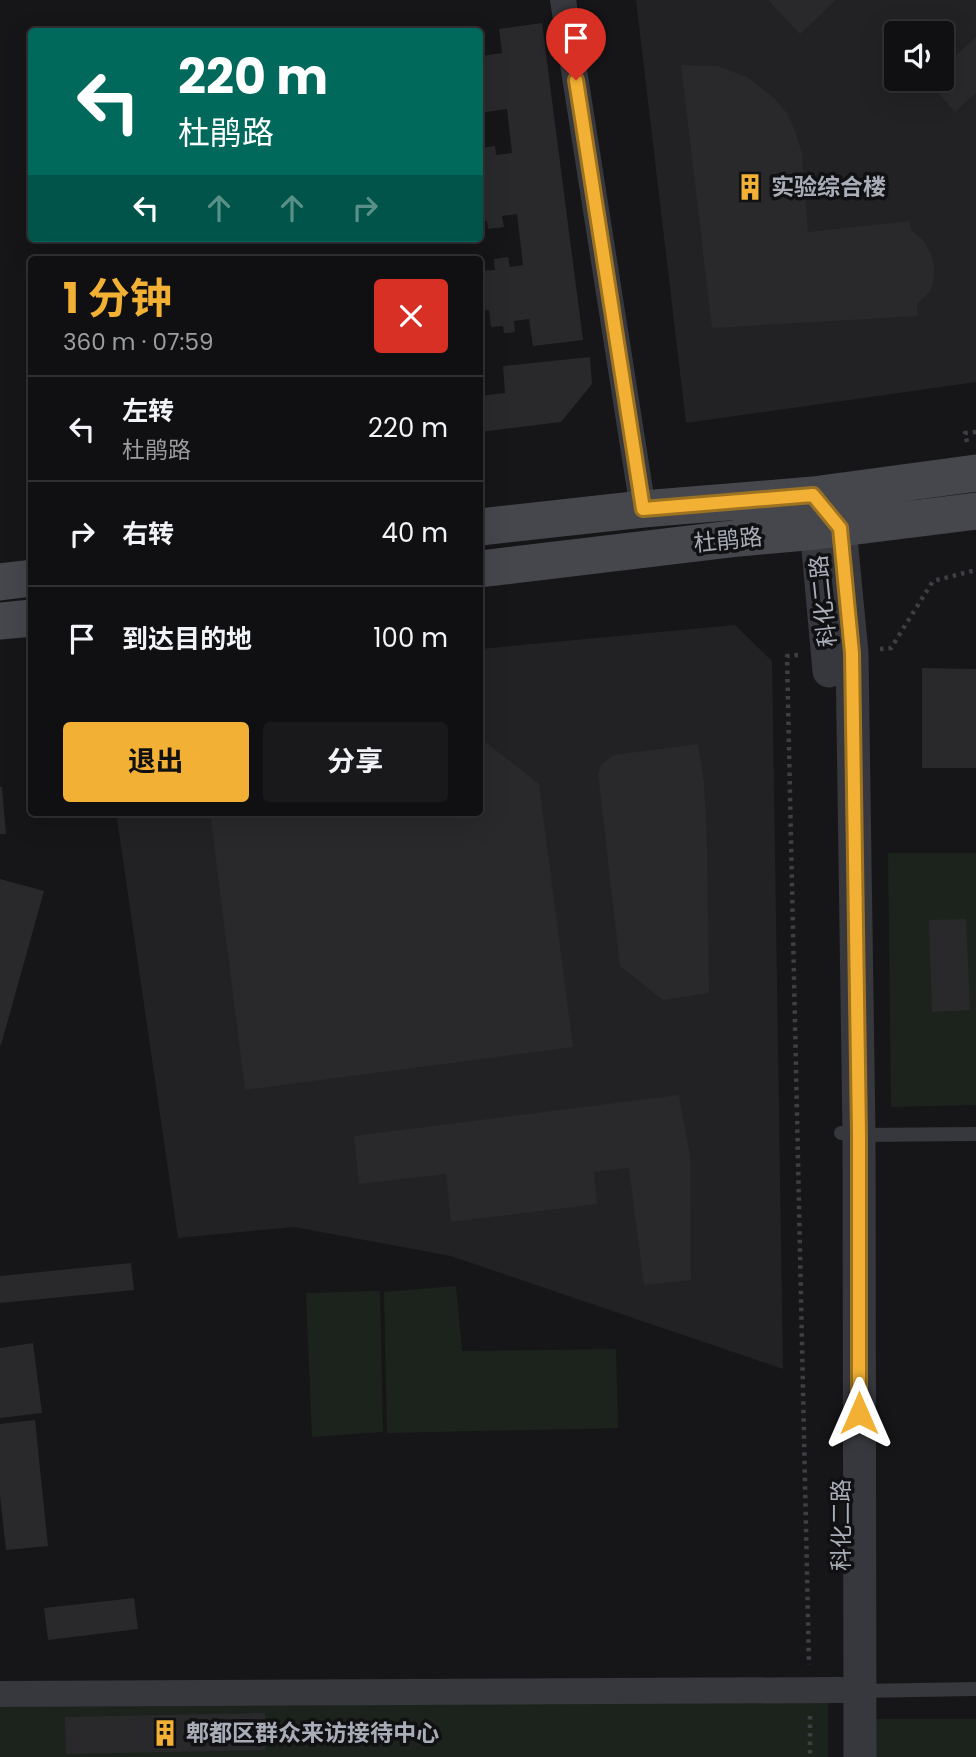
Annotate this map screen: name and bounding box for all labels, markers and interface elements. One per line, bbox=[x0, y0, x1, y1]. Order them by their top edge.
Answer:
pin bbox=[546, 8, 606, 80]
icon: arrive bbox=[557, 19, 595, 57]
map controls bbox=[884, 21, 954, 91]
button: sound bbox=[884, 21, 954, 91]
text: 220 m bbox=[178, 43, 328, 111]
icon: left bbox=[63, 56, 154, 147]
text: 杜鹃路 bbox=[178, 110, 274, 155]
place label: 实验综合楼 bbox=[771, 171, 886, 203]
building icon: 实验综合楼 bbox=[735, 172, 765, 202]
icon: left bbox=[127, 189, 165, 227]
icon: ahead bbox=[200, 189, 238, 227]
icon: ahead bbox=[273, 189, 311, 227]
icon: right bbox=[346, 189, 384, 227]
text: 1 分钟 bbox=[63, 269, 172, 328]
button: close bbox=[374, 279, 448, 353]
text: 360 m · 07:59 bbox=[63, 326, 213, 358]
text: 左转 bbox=[122, 393, 174, 429]
icon: left bbox=[63, 410, 101, 448]
text: 220 m bbox=[368, 410, 448, 446]
text: 杜鹃路 bbox=[122, 434, 191, 466]
icon: right bbox=[63, 515, 101, 553]
text: 40 m bbox=[382, 515, 448, 551]
text: 右转 bbox=[122, 516, 174, 552]
street label: 杜鹃路 bbox=[692, 520, 764, 560]
street label: 科化二路 bbox=[802, 554, 844, 648]
icon: arrive bbox=[63, 620, 101, 658]
text: 100 m bbox=[373, 620, 448, 656]
text: 到达目的地 bbox=[122, 621, 252, 657]
button: 退出 bbox=[63, 722, 249, 802]
button: 分享 bbox=[263, 722, 448, 802]
position arrow bbox=[822, 1376, 896, 1450]
street label: 科化二路 bbox=[825, 1479, 857, 1571]
place label: 郫都区群众来访接待中心 bbox=[186, 1717, 439, 1749]
building icon: 郫都区群众来访接待中心 bbox=[150, 1718, 180, 1748]

